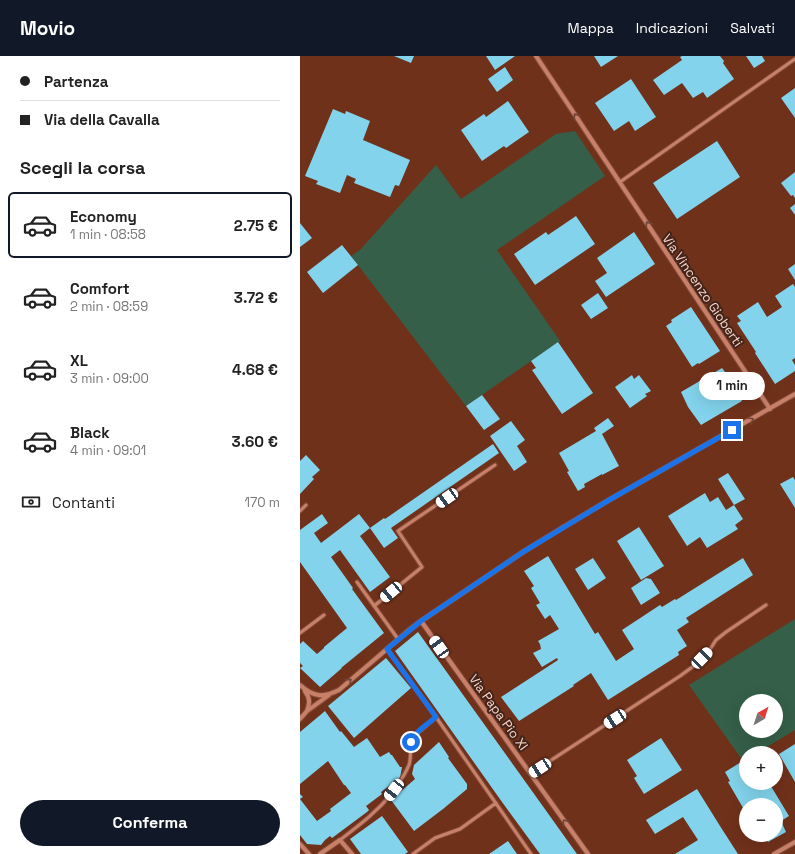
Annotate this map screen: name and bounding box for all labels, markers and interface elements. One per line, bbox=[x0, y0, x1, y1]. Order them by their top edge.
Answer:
text: Movio bbox=[20, 16, 75, 41]
text: Mappa bbox=[568, 19, 614, 37]
text: Indicazioni bbox=[636, 19, 708, 37]
text: Salvati bbox=[730, 19, 775, 37]
text: Partenza bbox=[44, 72, 108, 91]
text: Via della Cavalla bbox=[44, 110, 160, 129]
one-way arrow bbox=[573, 113, 580, 120]
text: Scegli la corsa bbox=[20, 156, 145, 179]
icon: car bbox=[22, 207, 58, 243]
text: Economy bbox=[70, 207, 137, 226]
text: 2.75 € bbox=[234, 216, 278, 235]
one-way arrow bbox=[646, 222, 653, 229]
text: 1 min · 08:58 bbox=[70, 226, 146, 243]
street label: Via Vincenzo Gioberti bbox=[659, 231, 747, 350]
icon: car bbox=[22, 279, 58, 315]
text: Comfort bbox=[70, 279, 130, 298]
text: 3.72 € bbox=[234, 288, 278, 307]
text: 2 min · 08:59 bbox=[70, 298, 148, 315]
icon: car bbox=[22, 351, 58, 387]
text: XL bbox=[70, 351, 88, 370]
text: 4.68 € bbox=[232, 360, 278, 379]
text: 3 min · 09:00 bbox=[70, 370, 149, 387]
callout: 1 min bbox=[699, 372, 765, 400]
text: 1 min bbox=[716, 377, 748, 394]
one-way arrow bbox=[747, 417, 754, 424]
route end bbox=[723, 421, 741, 439]
icon: car bbox=[22, 423, 58, 459]
text: Black bbox=[70, 423, 110, 442]
text: 3.60 € bbox=[232, 432, 278, 451]
text: 4 min · 09:01 bbox=[70, 442, 146, 459]
car bbox=[434, 486, 460, 510]
icon: cash bbox=[20, 491, 42, 513]
text: Contanti bbox=[52, 493, 115, 512]
text: 170 m bbox=[244, 494, 280, 511]
car bbox=[378, 580, 404, 604]
car bbox=[427, 634, 451, 660]
car bbox=[689, 645, 715, 671]
street label: Via Papa Pio XI bbox=[465, 671, 532, 754]
one-way arrow bbox=[345, 678, 352, 685]
north arrow bbox=[739, 694, 783, 738]
map controls bbox=[739, 694, 783, 842]
car bbox=[602, 707, 628, 731]
route start bbox=[402, 733, 420, 751]
button: + bbox=[739, 746, 783, 790]
car bbox=[527, 756, 553, 780]
car bbox=[382, 777, 406, 803]
button: − bbox=[739, 798, 783, 842]
button: Conferma bbox=[20, 800, 280, 846]
one-way arrow bbox=[563, 820, 570, 827]

